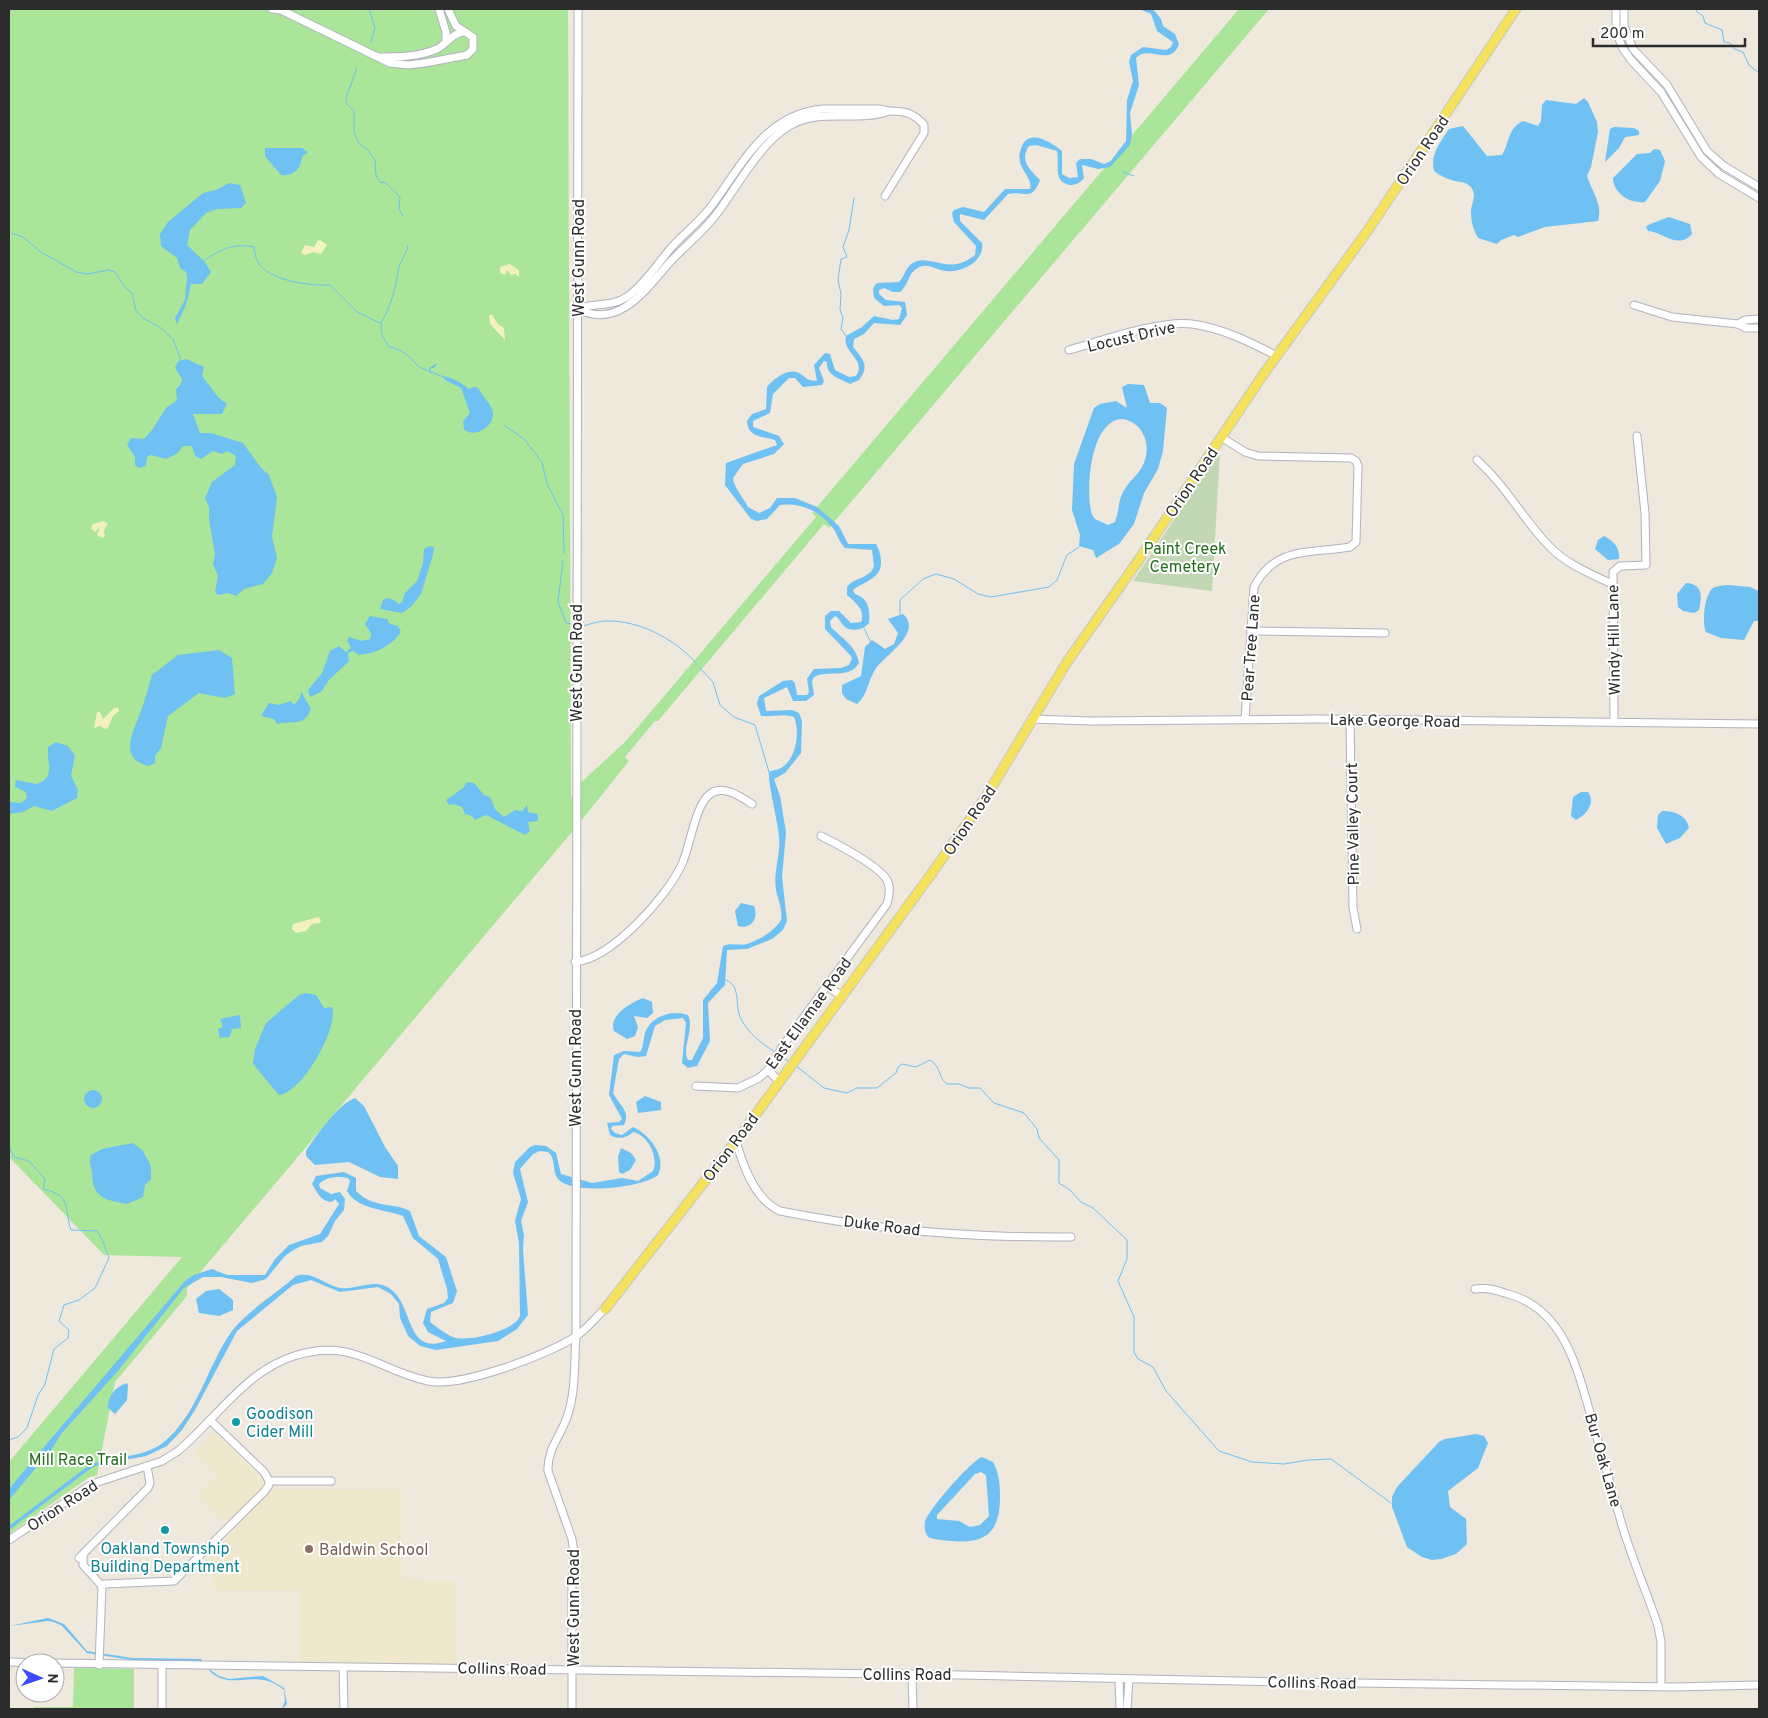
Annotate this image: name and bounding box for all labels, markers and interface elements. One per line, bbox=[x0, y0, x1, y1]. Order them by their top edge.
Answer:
scale bar bbox=[1593, 15, 1746, 47]
text: 200 m bbox=[1600, 25, 1645, 44]
street label: Orion Road bbox=[1393, 112, 1454, 190]
street label: West Gunn Road bbox=[570, 199, 590, 317]
street label: Locust Drive bbox=[1085, 318, 1178, 358]
street label: Orion Road bbox=[1162, 444, 1223, 522]
park label: Paint Creek Cemetery bbox=[1144, 540, 1227, 578]
street label: Windy Hill Lane bbox=[1604, 584, 1626, 696]
street label: Pear Tree Lane bbox=[1238, 594, 1266, 702]
street label: West Gunn Road bbox=[568, 604, 588, 722]
street label: Lake George Road bbox=[1329, 711, 1460, 733]
street label: Pine Valley Court bbox=[1343, 762, 1365, 886]
street label: Orion Road bbox=[940, 782, 1001, 860]
street label: East Ellamae Road bbox=[762, 954, 857, 1074]
street label: West Gunn Road bbox=[567, 1009, 587, 1127]
street label: Orion Road bbox=[699, 1110, 764, 1186]
street label: Duke Road bbox=[842, 1212, 921, 1242]
place label: Goodison Cider Mill bbox=[246, 1405, 314, 1443]
street label: Bur Oak Lane bbox=[1579, 1411, 1625, 1510]
marker: Goodison Cider Mill bbox=[230, 1416, 242, 1428]
park label: Mill Race Trail bbox=[29, 1451, 127, 1471]
street label: Orion Road bbox=[24, 1476, 102, 1537]
marker: Oakland Township Building Department bbox=[159, 1524, 171, 1536]
place label: Oakland Township Building Department bbox=[90, 1540, 240, 1578]
place label: Baldwin School bbox=[319, 1541, 428, 1561]
marker: Baldwin School bbox=[303, 1543, 315, 1555]
street label: West Gunn Road bbox=[565, 1549, 585, 1667]
north arrow bbox=[15, 1653, 65, 1703]
street label: Collins Road bbox=[457, 1659, 547, 1681]
street label: Collins Road bbox=[862, 1666, 952, 1686]
text: N bbox=[43, 1673, 60, 1684]
street label: Collins Road bbox=[1267, 1673, 1357, 1695]

